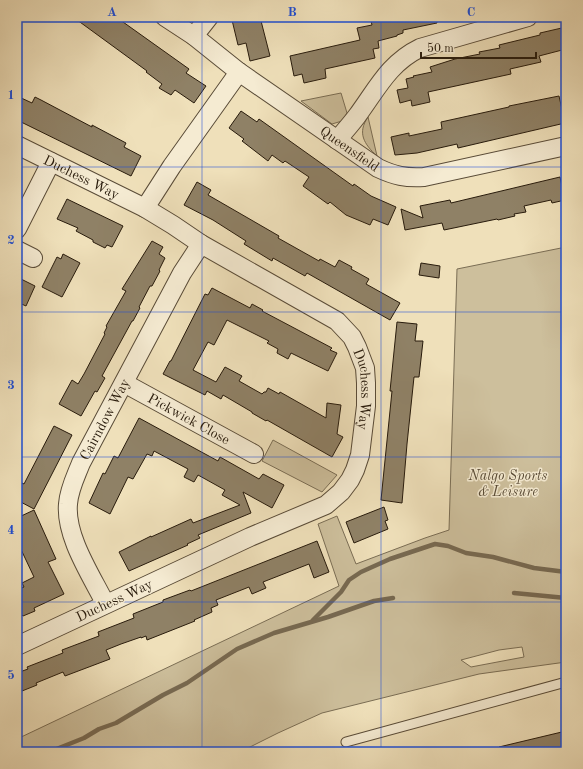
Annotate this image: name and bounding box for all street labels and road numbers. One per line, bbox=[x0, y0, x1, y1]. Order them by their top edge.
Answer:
street label: Queensfield bbox=[317, 124, 382, 175]
street label: Duchess Way bbox=[41, 153, 122, 202]
street label: Duchess Way bbox=[350, 347, 372, 431]
street label: Cairndow Way bbox=[78, 376, 133, 463]
street label: Pickwick Close bbox=[145, 391, 232, 447]
street label: Duchess Way bbox=[74, 577, 155, 625]

